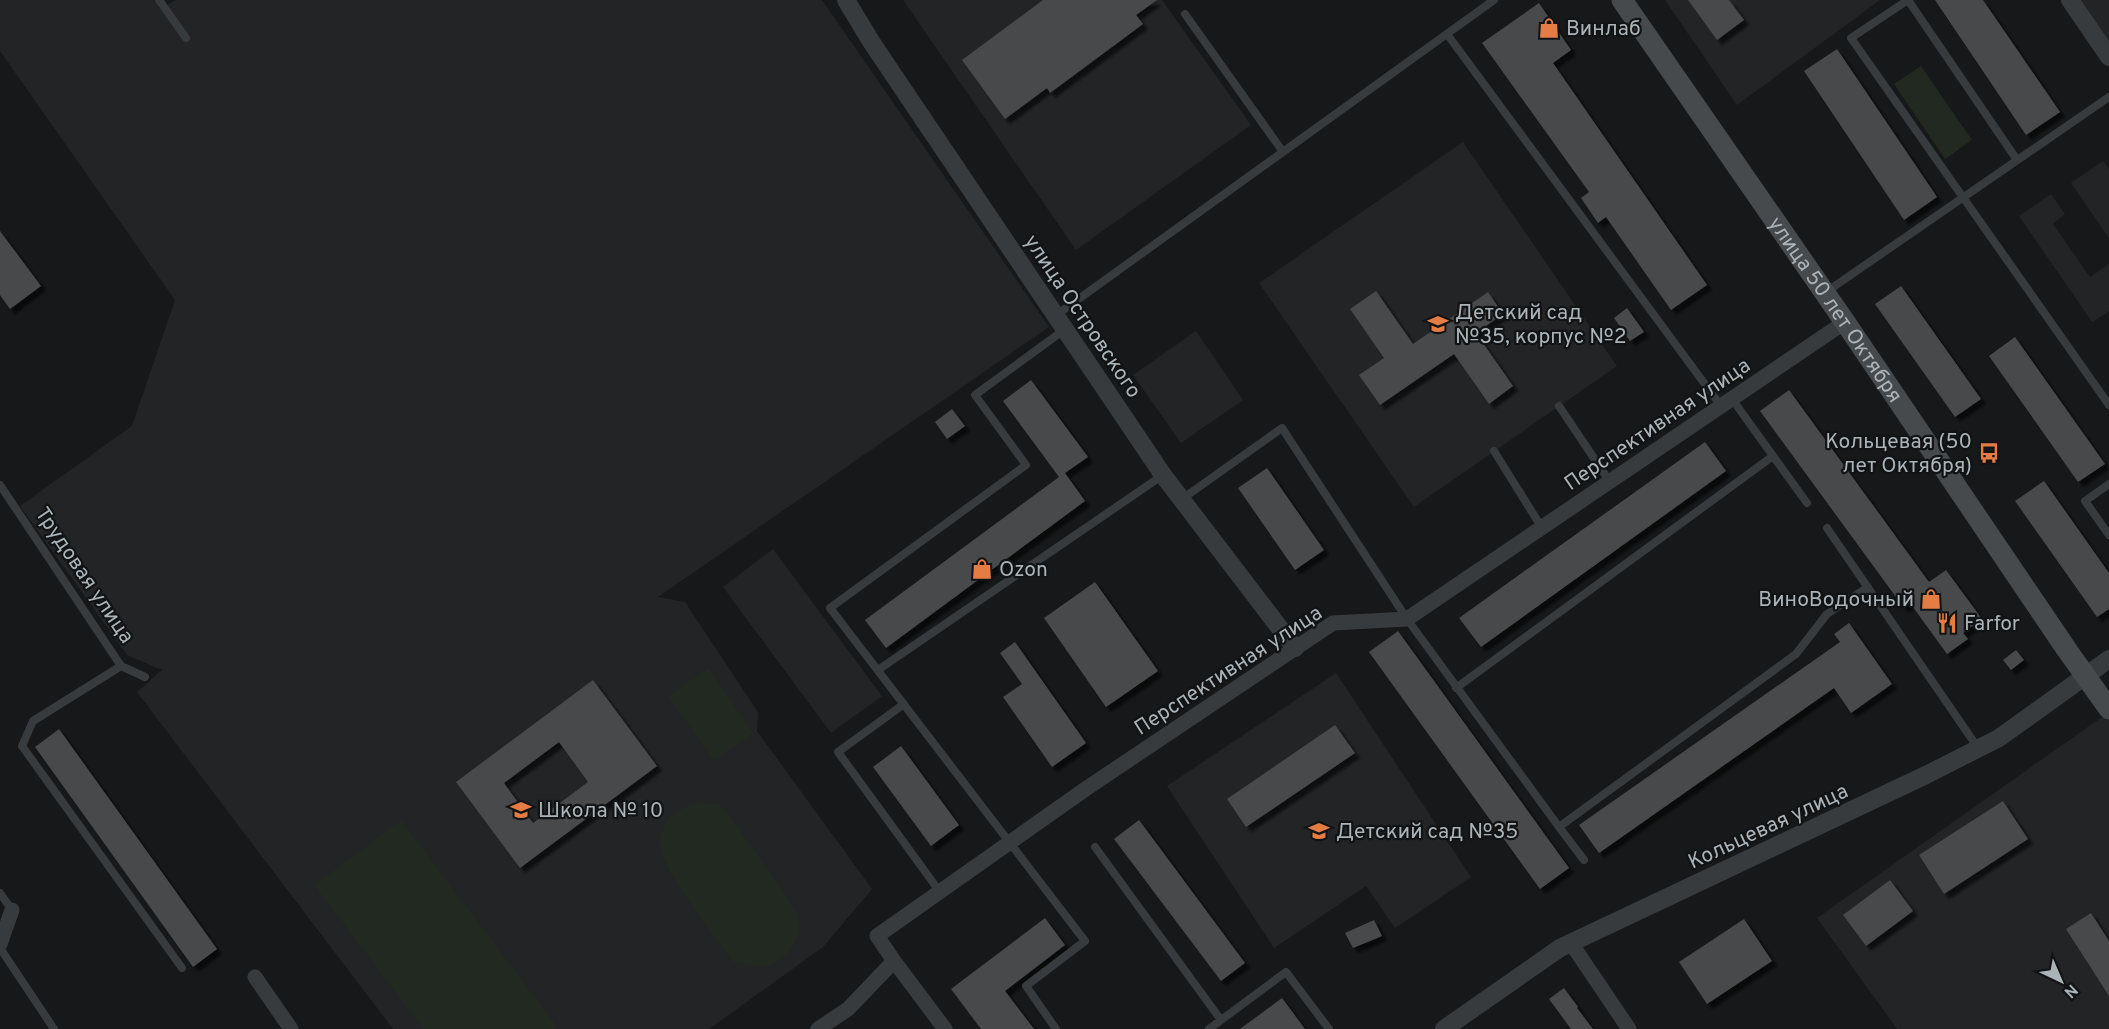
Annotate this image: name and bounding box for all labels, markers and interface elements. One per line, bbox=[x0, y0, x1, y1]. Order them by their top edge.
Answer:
shop icon: Винлаб bbox=[1537, 16, 1561, 40]
place label: Винлаб bbox=[1566, 16, 1641, 43]
street label: улица 50 лет Октября bbox=[1761, 212, 1908, 408]
street label: улица Островского bbox=[1017, 230, 1146, 404]
place label: Детский сад №35, корпус №2 bbox=[1455, 300, 1627, 351]
school or university icon: Детский сад №35, корпус №2 bbox=[1426, 312, 1450, 336]
street label: Перспективная улица bbox=[1560, 353, 1756, 498]
place label: Кольцевая (50 лет Октября) bbox=[1825, 429, 1972, 480]
bus stop icon: Кольцевая (50 лет Октября) bbox=[1977, 441, 2001, 465]
street label: Трудовая улица bbox=[28, 502, 139, 649]
shop icon: Ozon bbox=[970, 557, 994, 581]
place label: Ozon bbox=[999, 557, 1048, 584]
place label: ВиноВодочный bbox=[1758, 587, 1914, 614]
shop icon: ВиноВодочный bbox=[1919, 587, 1943, 611]
street label: Перспективная улица bbox=[1130, 600, 1328, 742]
restaurant icon: Farfor bbox=[1935, 611, 1959, 635]
place label: Farfor bbox=[1964, 611, 2020, 638]
street label: Кольцевая улица bbox=[1684, 778, 1853, 876]
school or university icon: Школа № 10 bbox=[509, 798, 533, 822]
place label: Школа № 10 bbox=[538, 798, 663, 825]
school or university icon: Детский сад №35 bbox=[1307, 819, 1331, 843]
place label: Детский сад №35 bbox=[1336, 819, 1518, 846]
north arrow bbox=[2031, 951, 2091, 1011]
text: N bbox=[2059, 979, 2081, 1002]

